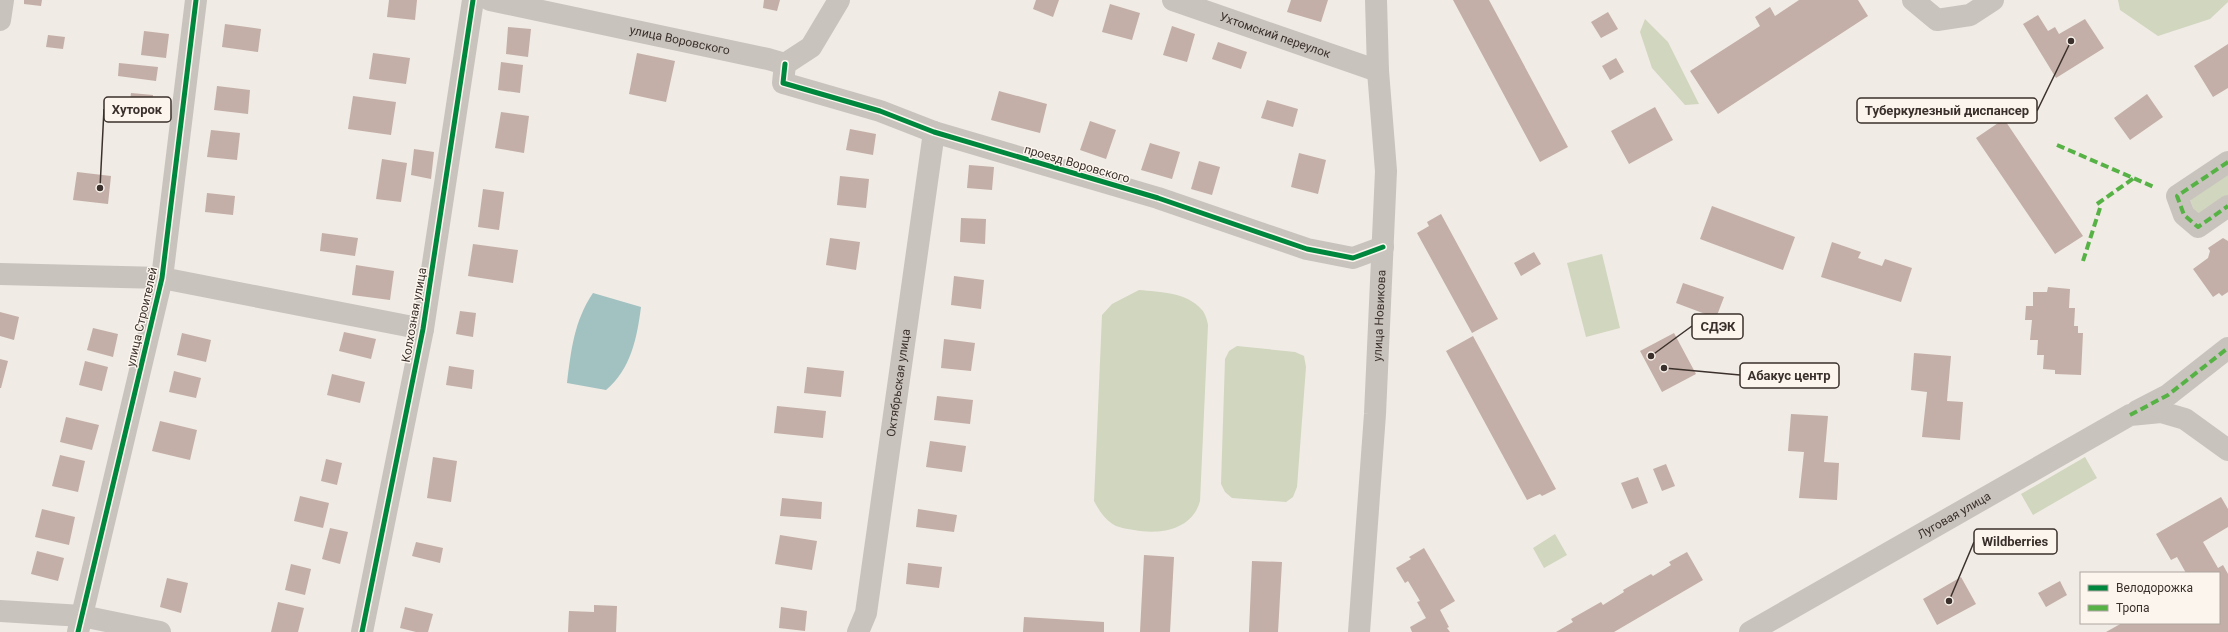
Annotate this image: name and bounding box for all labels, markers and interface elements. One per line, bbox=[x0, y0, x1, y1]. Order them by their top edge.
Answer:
street label: Ухтомский переулок bbox=[1218, 10, 1333, 61]
street label: улица Воровского bbox=[628, 23, 731, 58]
callout: Хуторок bbox=[104, 97, 171, 122]
callout: Туберкулезный диспансер bbox=[1857, 98, 2037, 123]
text: Хуторок bbox=[112, 102, 163, 117]
text: Туберкулезный диспансер bbox=[1865, 103, 2029, 118]
street label: проезд Воровского bbox=[1023, 142, 1132, 186]
street label: улица Строителей bbox=[124, 266, 160, 368]
street label: Колхозная улица bbox=[399, 267, 429, 363]
street label: улица Новикова bbox=[1370, 270, 1389, 362]
callout: СДЭК bbox=[1692, 314, 1743, 339]
text: СДЭК bbox=[1700, 319, 1736, 334]
street label: Октябрьская улица bbox=[884, 328, 913, 438]
callout: Абакус центр bbox=[1740, 363, 1839, 388]
text: Абакус центр bbox=[1747, 368, 1831, 383]
street label: Луговая улица bbox=[1915, 489, 1993, 542]
callout: Wildberries bbox=[1974, 529, 2057, 554]
text: Wildberries bbox=[1982, 534, 2049, 549]
legend bbox=[2080, 572, 2220, 624]
text: Велодорожка bbox=[2116, 581, 2193, 595]
text: Тропа bbox=[2116, 601, 2150, 615]

